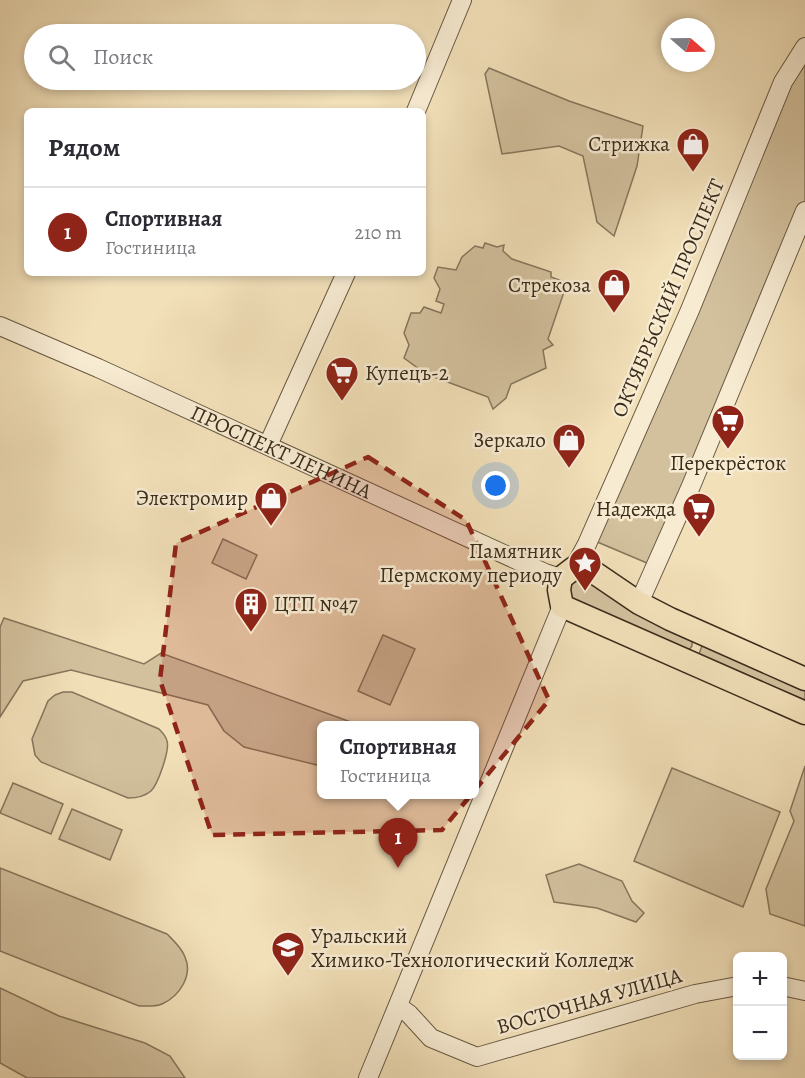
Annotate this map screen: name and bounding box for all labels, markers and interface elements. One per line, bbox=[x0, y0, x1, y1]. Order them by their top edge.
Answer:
north arrow bbox=[661, 18, 715, 72]
search box bbox=[24, 24, 426, 90]
icon: search bbox=[45, 41, 78, 74]
text: Поиск bbox=[93, 42, 153, 72]
shop icon: Стрижка bbox=[675, 126, 711, 173]
text: Рядом bbox=[48, 130, 120, 165]
place label: Стрижка bbox=[588, 130, 670, 158]
street label: ОКТЯБРЬСКИЙ ПРОСПЕКТ bbox=[605, 174, 731, 422]
text: Спортивная bbox=[105, 204, 222, 234]
text: 1 bbox=[64, 219, 71, 246]
text: 210 m bbox=[354, 219, 402, 246]
text: Гостиница bbox=[105, 234, 197, 261]
shop icon: Стрекоза bbox=[596, 267, 632, 314]
place label: Стрекоза bbox=[508, 271, 591, 299]
supermarket icon: Купецъ-2 bbox=[324, 355, 360, 402]
place label: Купецъ-2 bbox=[365, 359, 449, 387]
street label: ПРОСПЕКТ ЛЕНИНА bbox=[186, 398, 377, 506]
supermarket icon: Перекрёсток bbox=[710, 403, 746, 450]
shop icon: Зеркало bbox=[551, 422, 587, 469]
place label: Зеркало bbox=[473, 426, 546, 454]
place label: Перекрёсток bbox=[670, 449, 786, 477]
your location bbox=[481, 471, 510, 500]
shop icon: Электромир bbox=[253, 480, 289, 527]
place label: Электромир bbox=[136, 484, 248, 512]
supermarket icon: Надежда bbox=[681, 491, 717, 538]
place label: Надежда bbox=[596, 495, 676, 523]
place label: Памятник Пермскому периоду bbox=[380, 537, 562, 589]
place icon: Памятник Пермскому периоду bbox=[567, 545, 603, 592]
building icon: ЦТП №47 bbox=[233, 586, 269, 633]
place label: ЦТП №47 bbox=[274, 590, 358, 618]
popup bbox=[317, 721, 479, 799]
text: Спортивная bbox=[339, 732, 457, 762]
text: Гостиница bbox=[339, 762, 431, 789]
pin: 1 bbox=[378, 818, 418, 868]
place label: Уральский Химико-Технологический Колледж bbox=[311, 922, 634, 974]
school or university icon: Уральский Химико-Технологический Колледж bbox=[270, 930, 306, 977]
map controls bbox=[733, 952, 787, 1060]
button: + bbox=[733, 952, 787, 1006]
street label: ВОСТОЧНАЯ УЛИЦА bbox=[493, 961, 686, 1041]
button: − bbox=[733, 1006, 787, 1060]

